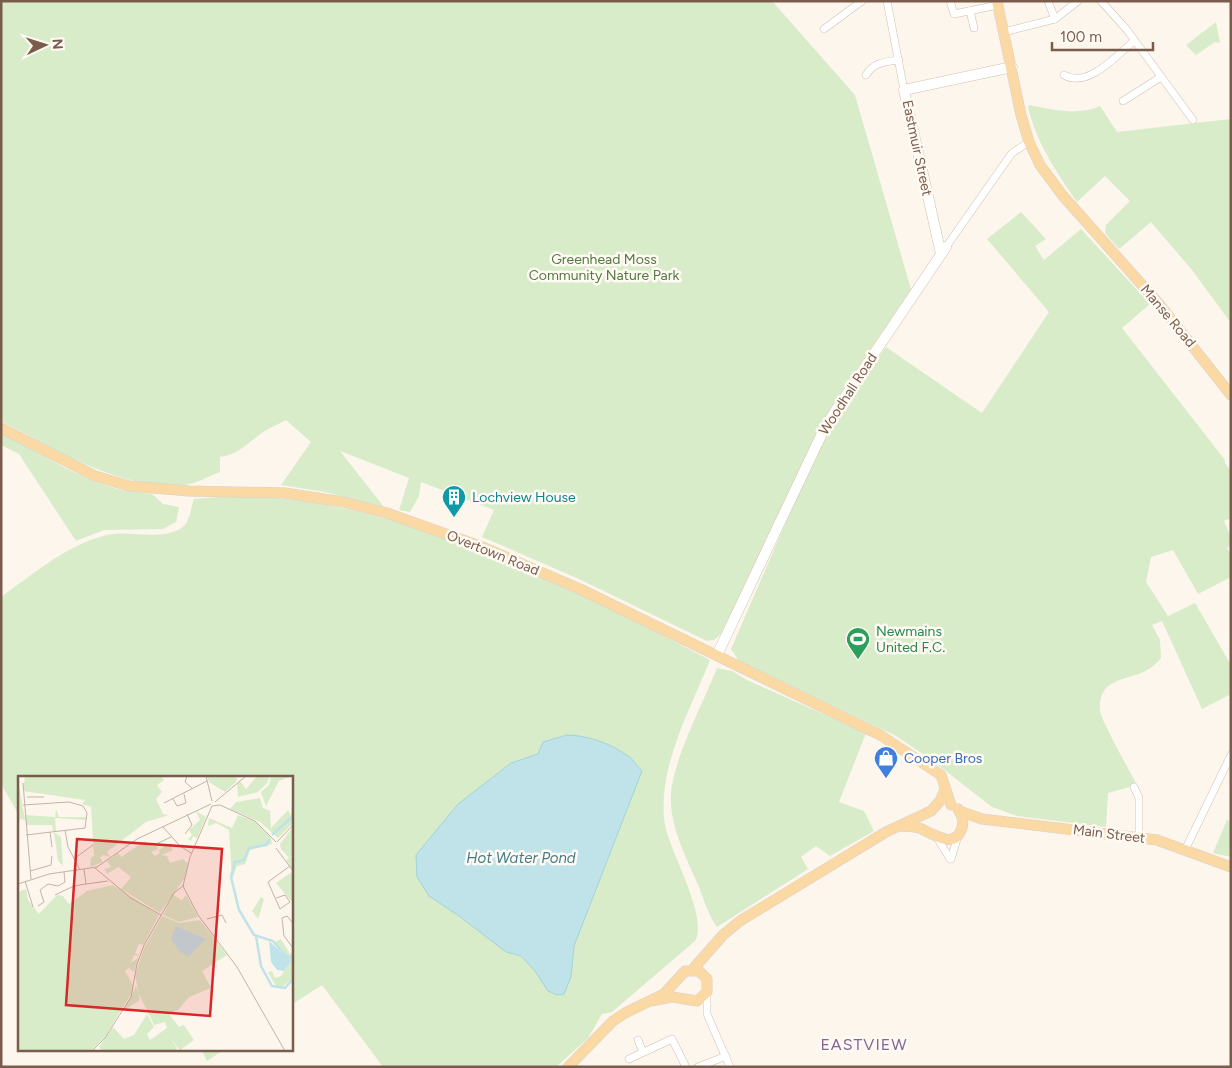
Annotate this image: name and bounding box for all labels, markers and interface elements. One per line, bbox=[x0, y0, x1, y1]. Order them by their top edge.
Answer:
north arrow bbox=[20, 20, 70, 70]
scale bar bbox=[1052, 20, 1153, 52]
text: 100 m bbox=[1060, 28, 1102, 46]
text: N bbox=[49, 38, 66, 50]
street label: Eastmuir Street bbox=[899, 98, 935, 198]
park label: Greenhead Moss Community Nature Park bbox=[529, 251, 679, 284]
street label: Manse Road bbox=[1137, 281, 1199, 351]
street label: Woodhall Road bbox=[815, 350, 881, 438]
building icon: Lochview House bbox=[441, 484, 467, 518]
place label: Lochview House bbox=[472, 489, 576, 506]
street label: Overtown Road bbox=[444, 527, 542, 579]
place label: Newmains United F.C. bbox=[876, 623, 945, 656]
sports icon: Newmains United F.C. bbox=[845, 626, 871, 660]
shop icon: Cooper Bros bbox=[873, 745, 899, 779]
place label: Cooper Bros bbox=[904, 750, 982, 767]
inset map bbox=[18, 776, 292, 1050]
street label: Main Street bbox=[1072, 821, 1146, 847]
water label: Hot Water Pond bbox=[466, 849, 576, 867]
district label: EASTVIEW bbox=[820, 1035, 908, 1054]

